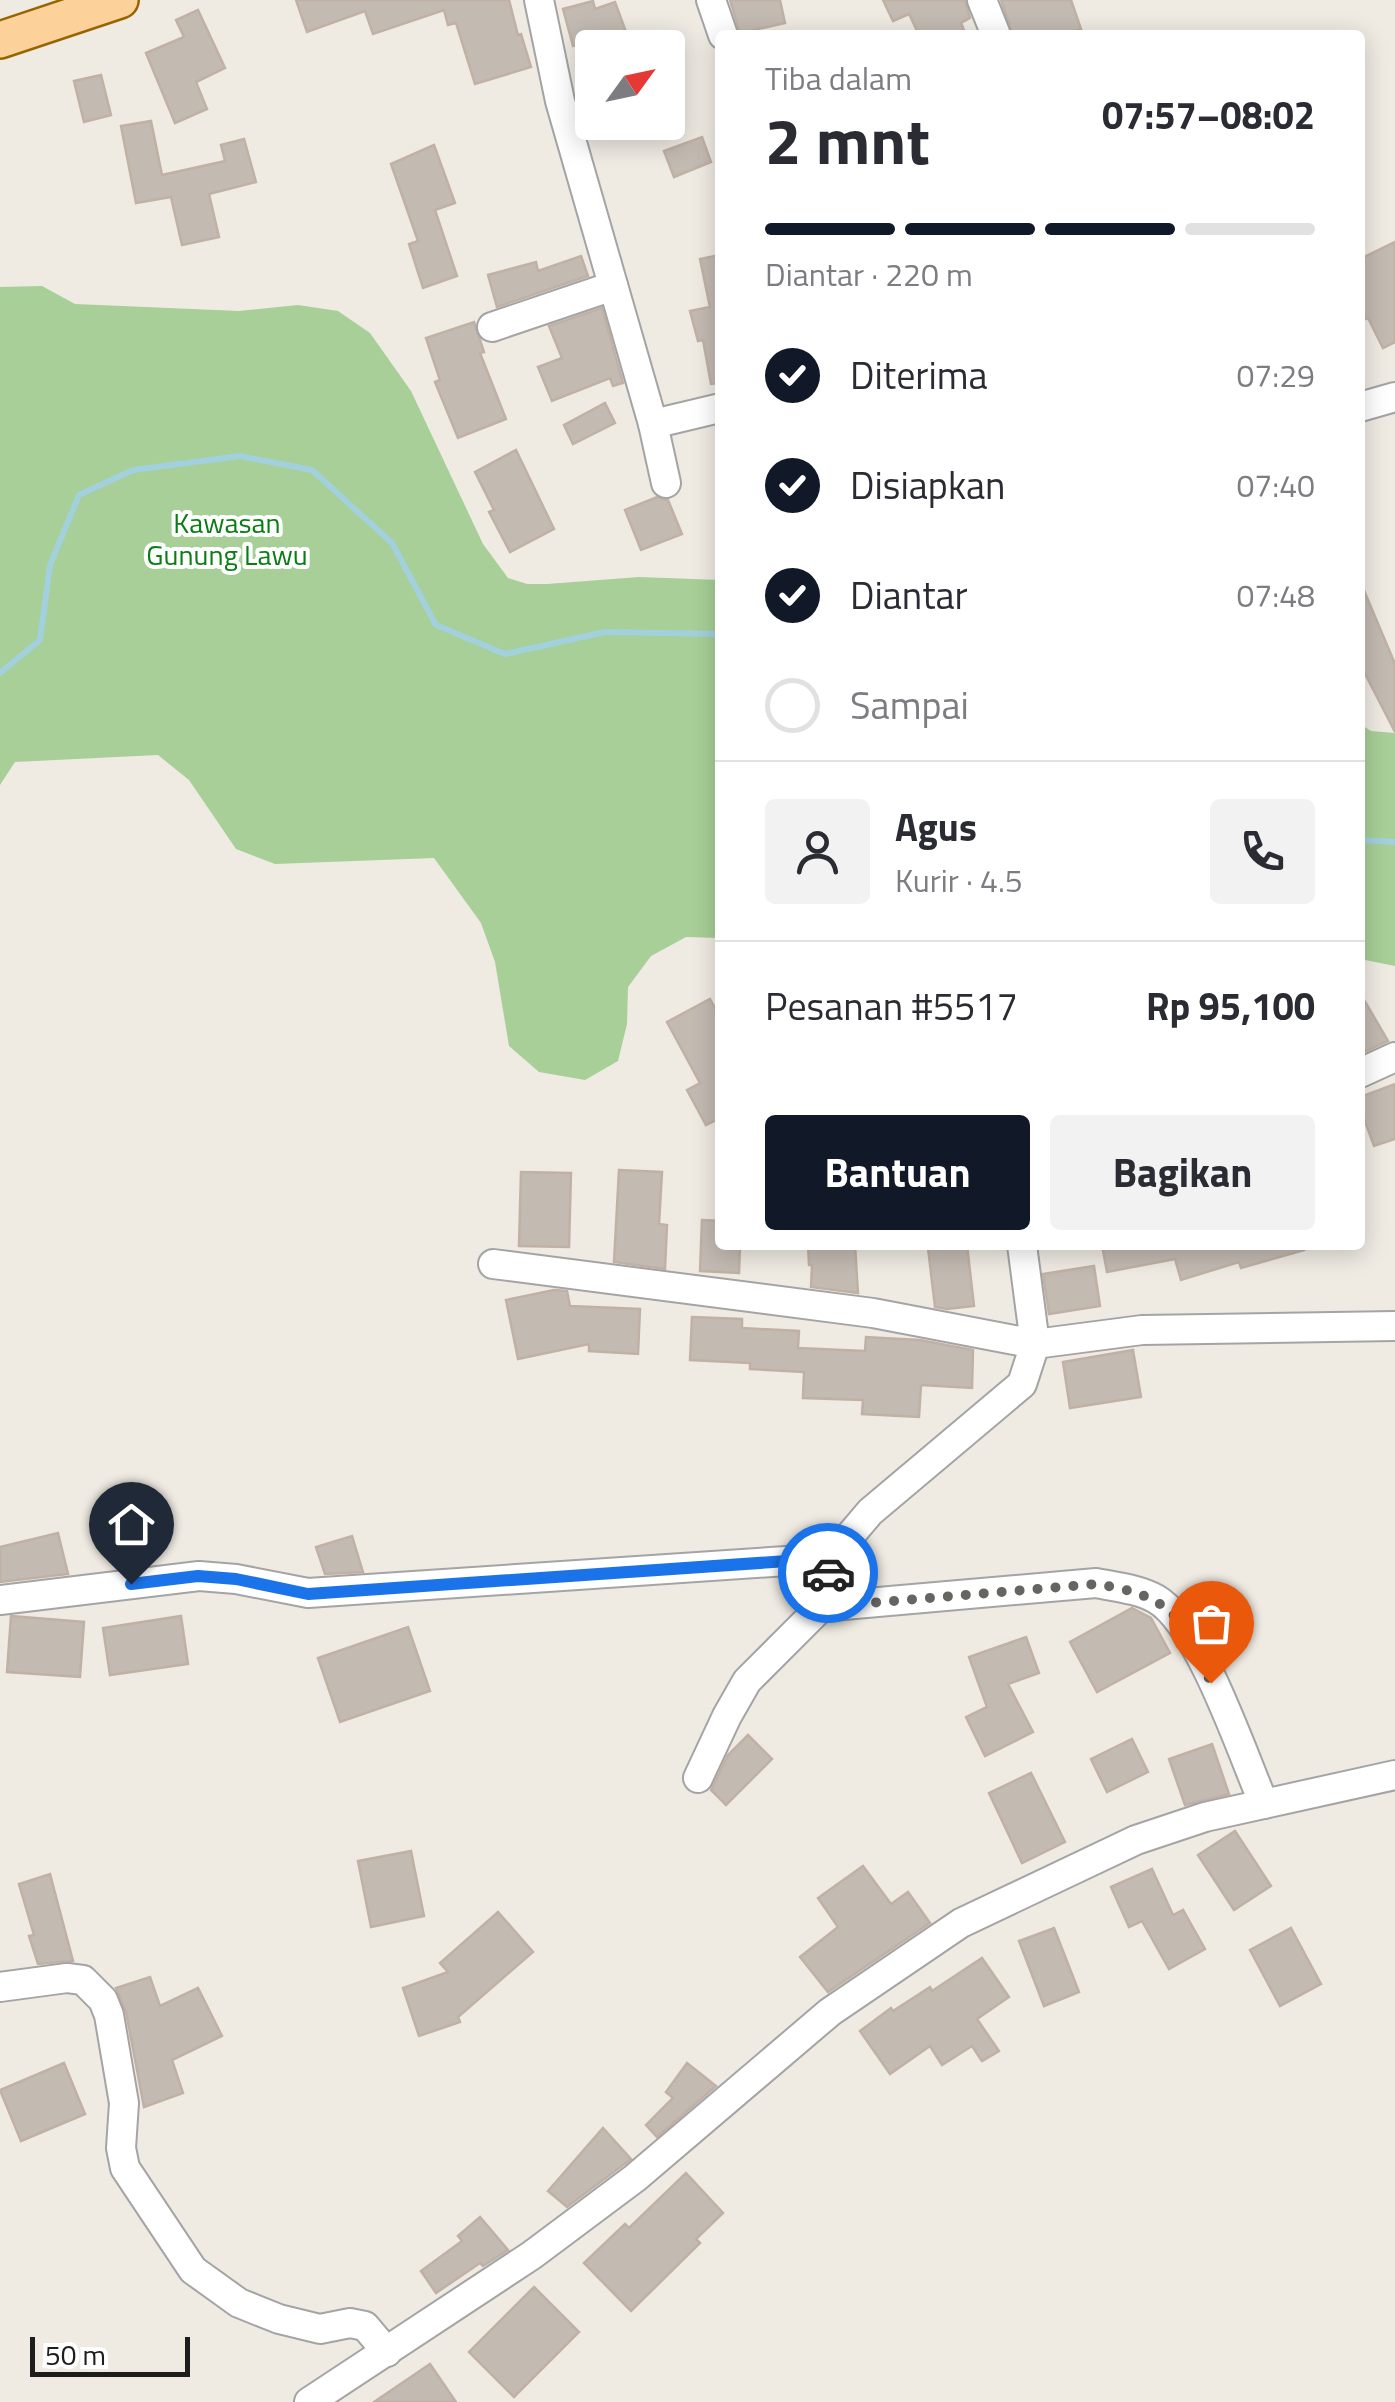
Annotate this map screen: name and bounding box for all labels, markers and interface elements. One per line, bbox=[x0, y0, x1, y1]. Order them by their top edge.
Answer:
north arrow bbox=[575, 30, 685, 140]
map controls bbox=[575, 30, 685, 140]
text: Tiba dalam bbox=[765, 54, 912, 102]
text: 07:57–08:02 bbox=[1102, 86, 1315, 144]
text: 2 mnt bbox=[765, 90, 930, 189]
text: Diantar · 220 m bbox=[765, 250, 973, 298]
text: Diterima bbox=[850, 346, 988, 404]
icon: check bbox=[765, 348, 820, 403]
text: 07:29 bbox=[1236, 351, 1315, 399]
text: Disiapkan bbox=[850, 456, 1005, 514]
icon: check bbox=[765, 458, 820, 513]
text: 07:40 bbox=[1236, 461, 1315, 509]
park label: Kawasan Gunung Lawu bbox=[146, 501, 308, 576]
text: Diantar bbox=[850, 566, 968, 624]
icon: check bbox=[765, 568, 820, 623]
text: 07:48 bbox=[1236, 571, 1315, 619]
text: Sampai bbox=[850, 676, 969, 734]
text: Agus bbox=[895, 798, 977, 856]
button: person bbox=[765, 799, 870, 904]
button: phone bbox=[1210, 799, 1315, 904]
text: Kurir · 4.5 bbox=[895, 856, 1023, 904]
text: Pesanan #5517 bbox=[765, 977, 1018, 1035]
text: Rp 95,100 bbox=[1146, 977, 1315, 1035]
button: Bantuan bbox=[765, 1115, 1030, 1230]
button: Bagikan bbox=[1050, 1115, 1315, 1230]
pin bbox=[89, 1482, 174, 1585]
icon: home bbox=[104, 1497, 159, 1552]
courier bbox=[778, 1523, 878, 1623]
icon: car bbox=[801, 1546, 856, 1601]
pin bbox=[1169, 1581, 1254, 1684]
icon: bag bbox=[1184, 1596, 1239, 1651]
scale bar bbox=[30, 2332, 190, 2376]
text: 50 m bbox=[45, 2333, 106, 2376]

